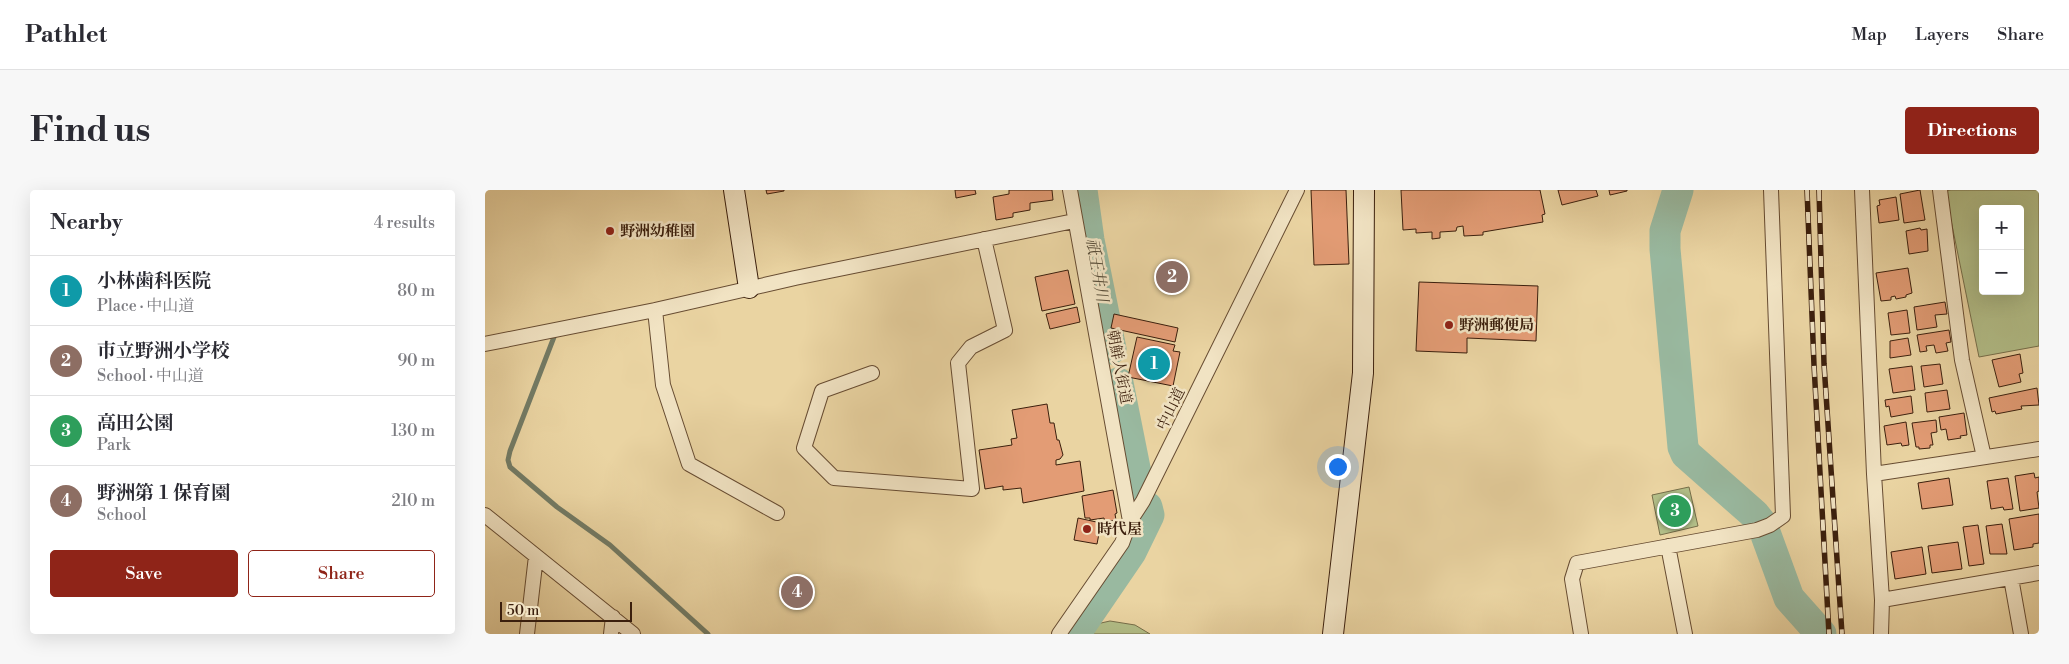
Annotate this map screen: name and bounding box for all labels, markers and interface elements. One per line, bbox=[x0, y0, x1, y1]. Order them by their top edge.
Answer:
text: Pathlet bbox=[25, 20, 107, 50]
text: Map bbox=[1852, 23, 1887, 46]
text: Layers bbox=[1915, 23, 1969, 46]
text: Share bbox=[1997, 23, 2044, 46]
button: Directions bbox=[1905, 107, 2039, 154]
text: Find us bbox=[30, 109, 150, 152]
map controls bbox=[1979, 205, 2024, 295]
button: + bbox=[1979, 205, 2024, 250]
text: Nearby bbox=[50, 210, 123, 236]
text: 4 results bbox=[374, 213, 435, 233]
place label: 野洲幼稚園 bbox=[620, 222, 695, 241]
marker: 野洲幼稚園 bbox=[604, 225, 616, 237]
water label: 祇王井川 bbox=[1082, 237, 1113, 305]
button: − bbox=[1979, 250, 2024, 295]
pin: 2 bbox=[1156, 258, 1188, 296]
text: 小林歯科医院 bbox=[97, 269, 211, 293]
text: 1 bbox=[62, 281, 70, 301]
text: 80 m bbox=[397, 281, 435, 301]
text: Place · 中山道 bbox=[97, 296, 194, 316]
place label: 野洲郵便局 bbox=[1459, 316, 1534, 335]
marker: 野洲郵便局 bbox=[1443, 319, 1455, 331]
street label: 朝鮮人街道 bbox=[1103, 328, 1135, 406]
text: 市立野洲小学校 bbox=[97, 339, 230, 363]
pin: 1 bbox=[1138, 345, 1170, 383]
text: 2 bbox=[61, 351, 71, 371]
text: 90 m bbox=[397, 351, 435, 371]
text: School · 中山道 bbox=[97, 366, 204, 386]
street label: 中山道 bbox=[1153, 385, 1189, 433]
text: 高田公園 bbox=[97, 411, 173, 435]
text: 3 bbox=[61, 421, 71, 441]
text: 130 m bbox=[391, 421, 435, 441]
text: Park bbox=[97, 435, 130, 455]
your location bbox=[1325, 454, 1351, 480]
text: 野洲第１保育園 bbox=[97, 481, 230, 505]
text: 4 bbox=[61, 491, 71, 511]
text: 210 m bbox=[391, 491, 435, 511]
pin: 3 bbox=[1659, 492, 1691, 530]
text: School bbox=[97, 505, 146, 525]
place label: 時代屋 bbox=[1097, 520, 1142, 539]
marker: 時代屋 bbox=[1081, 523, 1093, 535]
button: Save bbox=[50, 550, 238, 597]
button: Share bbox=[248, 550, 435, 597]
pin: 4 bbox=[781, 573, 813, 611]
scale bar bbox=[500, 599, 633, 622]
text: 50 m bbox=[507, 602, 539, 620]

